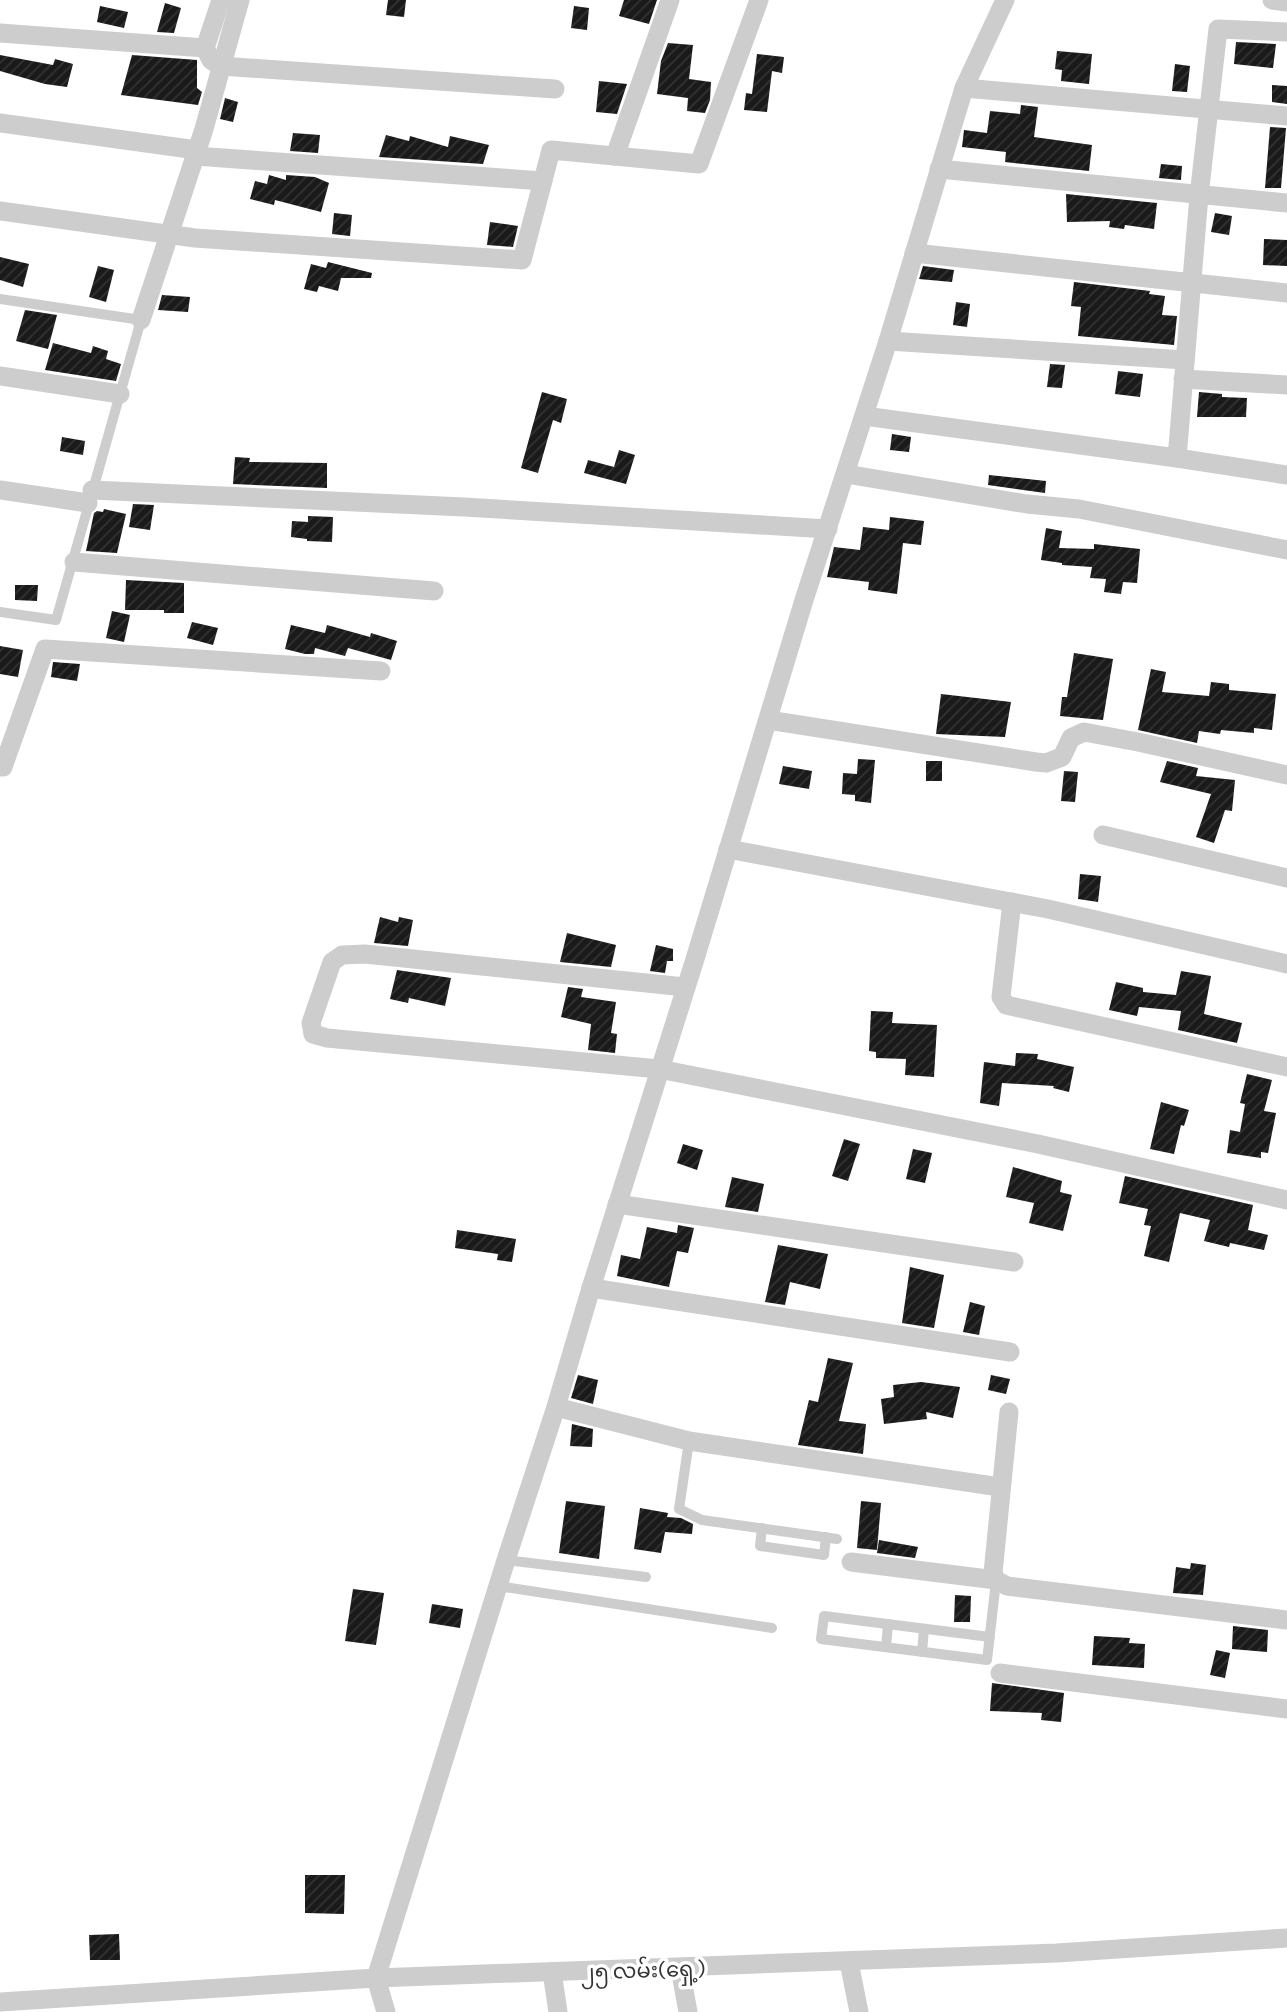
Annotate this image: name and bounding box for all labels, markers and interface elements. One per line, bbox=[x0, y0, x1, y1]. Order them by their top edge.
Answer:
street label: ၂၅ လမ်း(ရှေ့) bbox=[580, 1952, 706, 1990]

